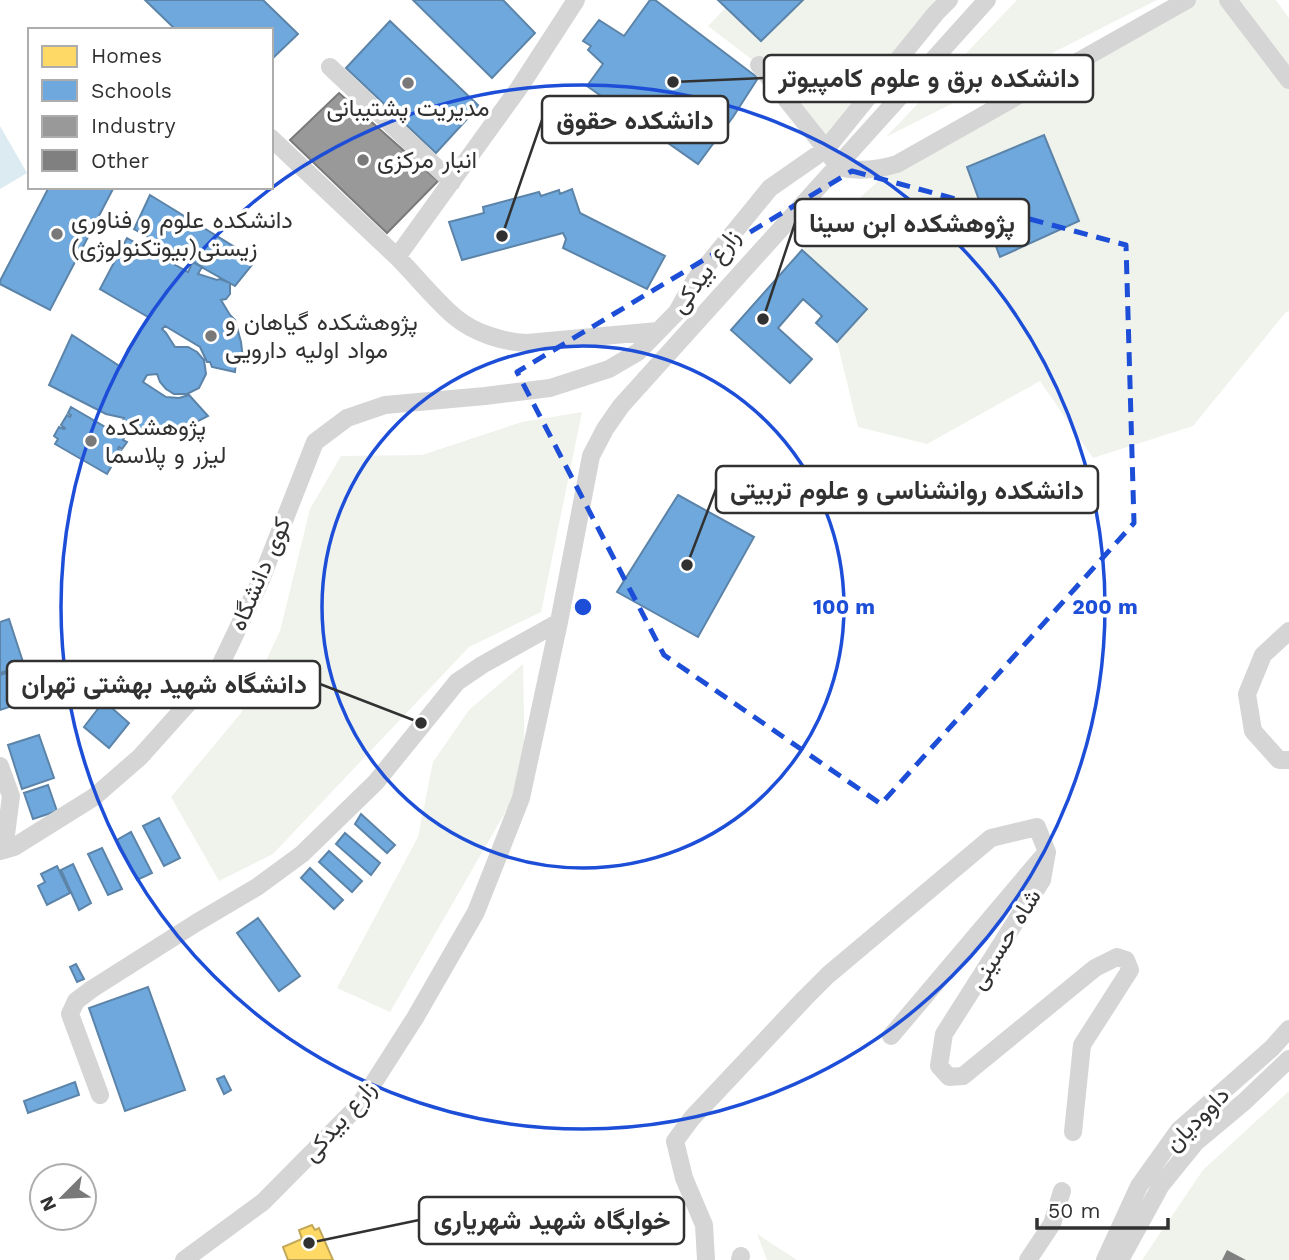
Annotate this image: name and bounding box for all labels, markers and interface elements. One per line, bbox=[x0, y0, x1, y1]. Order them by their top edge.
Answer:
legend bbox=[28, 28, 273, 189]
text: Homes bbox=[91, 43, 162, 68]
callout: دانشکده برق و علوم کامپیوتر bbox=[764, 55, 1093, 102]
text: دانشکده برق و علوم کامپیوتر bbox=[777, 63, 1080, 96]
marker: مدیریت پشتیبانی bbox=[400, 75, 416, 91]
text: Schools bbox=[91, 78, 172, 103]
place label: مدیریت پشتیبانی bbox=[326, 94, 490, 124]
callout: دانشکده حقوق bbox=[542, 96, 728, 143]
text: دانشکده حقوق bbox=[556, 105, 714, 136]
text: Industry bbox=[91, 113, 176, 138]
place label: انبار مرکزی bbox=[377, 146, 477, 175]
text: Other bbox=[91, 148, 150, 173]
marker: انبار مرکزی bbox=[355, 152, 371, 168]
callout: پژوهشکده ابن سینا bbox=[795, 199, 1029, 246]
place label: دانشکده علوم و فناوری زیستی(بیوتکنولوژی) bbox=[71, 206, 293, 263]
text: پژوهشکده ابن سینا bbox=[809, 208, 1015, 241]
street label: زارع بیدکی bbox=[664, 223, 747, 320]
marker: دانشکده علوم و فناوری زیستی(بیوتکنولوژی) bbox=[49, 226, 65, 242]
place label: پژوهشکده گیاهان و مواد اولیه دارویی bbox=[225, 308, 418, 365]
marker: پژوهشکده گیاهان و مواد اولیه دارویی bbox=[203, 328, 219, 344]
place label: پژوهشکده لیزر و پلاسما bbox=[105, 413, 227, 471]
marker: پژوهشکده لیزر و پلاسما bbox=[83, 433, 99, 449]
callout: دانشکده روانشناسی و علوم تربیتی bbox=[716, 466, 1098, 513]
text: دانشکده روانشناسی و علوم تربیتی bbox=[730, 475, 1084, 507]
street label: کوی دانشگاه bbox=[224, 513, 297, 635]
text: 100 m bbox=[813, 594, 875, 619]
text: 200 m bbox=[1072, 594, 1138, 619]
centre of rings bbox=[571, 595, 595, 619]
callout: دانشگاه شهید بهشتی تهران bbox=[7, 661, 320, 708]
text: دانشگاه شهید بهشتی تهران bbox=[21, 669, 307, 700]
street label: شاه حسینی bbox=[963, 884, 1047, 994]
street label: زارع بیدکی bbox=[296, 1075, 383, 1168]
street label: داوودیان bbox=[1159, 1081, 1236, 1158]
north arrow bbox=[28, 1162, 98, 1232]
scale bar bbox=[1037, 1186, 1168, 1230]
text: N bbox=[35, 1193, 61, 1215]
callout: خوابگاه شهید شهریاری bbox=[419, 1197, 684, 1244]
text: 50 m bbox=[1048, 1198, 1100, 1223]
text: خوابگاه شهید شهریاری bbox=[434, 1205, 670, 1236]

